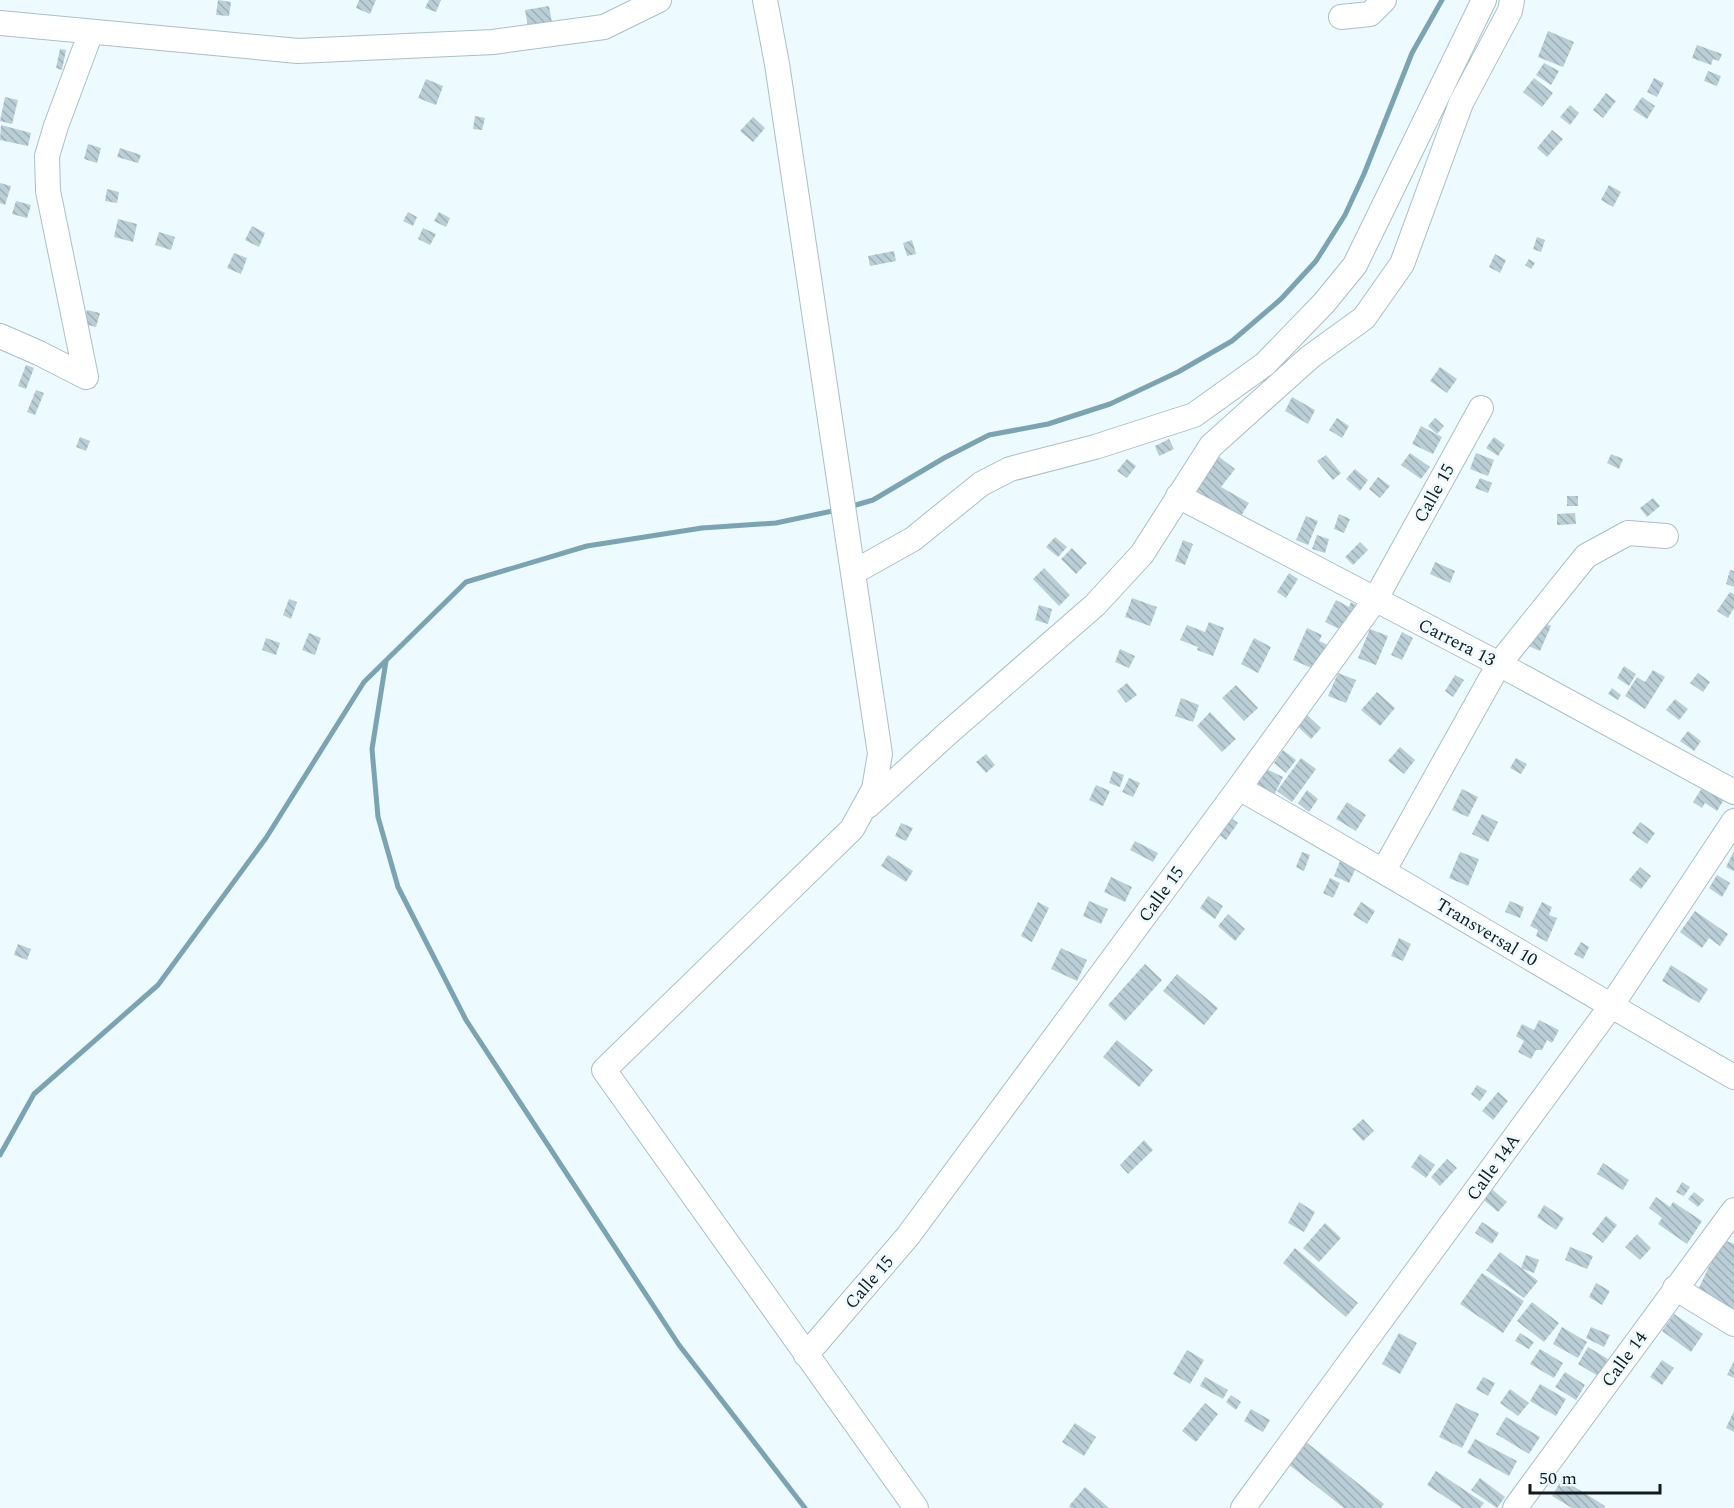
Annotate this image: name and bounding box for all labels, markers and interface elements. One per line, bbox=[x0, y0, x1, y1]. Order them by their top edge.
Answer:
street label: Calle 15 bbox=[1407, 459, 1462, 528]
street label: Carrera 13 bbox=[1413, 611, 1500, 673]
street label: Calle 15 bbox=[1132, 861, 1191, 928]
street label: Transversal 10 bbox=[1431, 891, 1543, 974]
street label: Calle 14A bbox=[1460, 1128, 1527, 1206]
street label: Calle 15 bbox=[838, 1249, 900, 1315]
street label: Calle 14 bbox=[1595, 1326, 1654, 1393]
scale bar bbox=[1530, 1457, 1660, 1495]
text: 50 m bbox=[1539, 1465, 1577, 1492]

